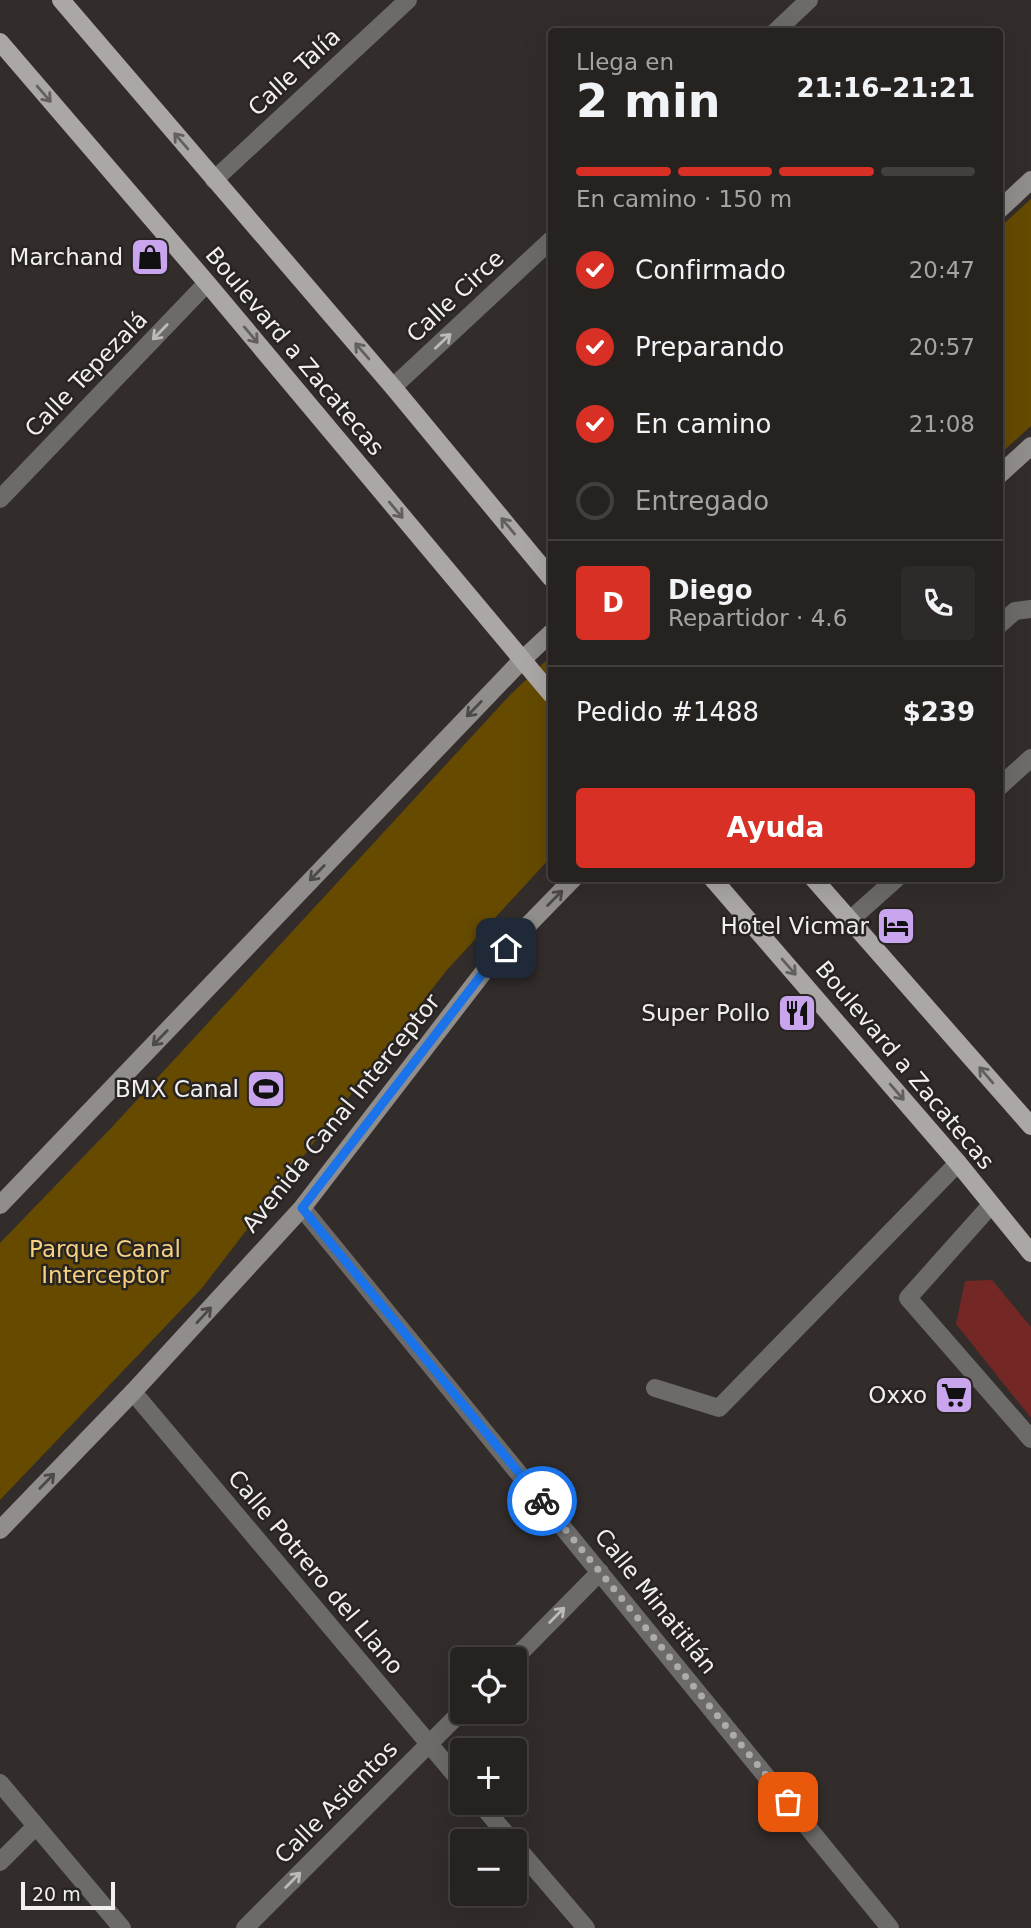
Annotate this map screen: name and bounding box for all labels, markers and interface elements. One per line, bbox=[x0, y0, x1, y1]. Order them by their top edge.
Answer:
street label: Calle Talía bbox=[243, 23, 345, 121]
text: Llega en bbox=[576, 49, 674, 75]
text: 21:16–21:21 bbox=[796, 73, 975, 103]
text: 2 min bbox=[576, 74, 720, 128]
one-way arrow bbox=[36, 84, 52, 102]
one-way arrow bbox=[174, 133, 189, 151]
text: En camino · 150 m bbox=[576, 186, 792, 212]
shop icon: Marchand bbox=[129, 236, 171, 278]
street label: Boulevard a Zacatecas bbox=[200, 242, 390, 460]
place label: Marchand bbox=[10, 244, 123, 270]
street label: Calle Circe bbox=[401, 245, 509, 347]
icon: check bbox=[576, 251, 614, 289]
text: Confirmado bbox=[635, 255, 786, 285]
text: 20:47 bbox=[909, 257, 975, 283]
street label: Calle Tepezalá bbox=[20, 306, 152, 442]
one-way arrow bbox=[151, 324, 168, 341]
one-way arrow bbox=[243, 326, 258, 344]
icon: check bbox=[576, 328, 614, 366]
one-way arrow bbox=[434, 332, 451, 349]
text: Preparando bbox=[635, 332, 784, 362]
text: 20:57 bbox=[909, 334, 975, 360]
one-way arrow bbox=[354, 342, 370, 360]
icon: check bbox=[576, 405, 614, 443]
text: En camino bbox=[635, 409, 771, 439]
text: 21:08 bbox=[909, 411, 975, 437]
text: Entregado bbox=[635, 486, 769, 516]
one-way arrow bbox=[388, 501, 404, 519]
one-way arrow bbox=[500, 517, 515, 535]
button: phone bbox=[901, 566, 975, 640]
text: Diego bbox=[668, 575, 753, 605]
text: D bbox=[602, 588, 624, 618]
text: Repartidor · 4.6 bbox=[668, 605, 847, 631]
text: Pedido #1488 bbox=[576, 697, 759, 727]
text: $239 bbox=[903, 697, 975, 727]
one-way arrow bbox=[466, 700, 483, 717]
button: Ayuda bbox=[576, 788, 975, 868]
one-way arrow bbox=[309, 865, 326, 882]
one-way arrow bbox=[546, 890, 563, 907]
hotel icon: Hotel Vicmar bbox=[875, 905, 917, 947]
place label: Hotel Vicmar bbox=[721, 913, 870, 939]
pin bbox=[476, 918, 536, 978]
icon: home bbox=[487, 929, 525, 967]
street label: Boulevard a Zacatecas bbox=[810, 956, 1000, 1174]
one-way arrow bbox=[781, 958, 797, 976]
street label: Avenida Canal Interceptor bbox=[237, 988, 446, 1237]
restaurant icon: Super Pollo bbox=[776, 992, 818, 1034]
place label: Super Pollo bbox=[641, 1000, 770, 1026]
one-way arrow bbox=[151, 1029, 168, 1046]
one-way arrow bbox=[978, 1066, 994, 1084]
sports icon: BMX Canal bbox=[245, 1068, 287, 1110]
place label: BMX Canal bbox=[115, 1076, 239, 1102]
one-way arrow bbox=[889, 1083, 905, 1101]
park label: Parque Canal Interceptor bbox=[29, 1236, 181, 1288]
one-way arrow bbox=[195, 1307, 212, 1324]
supermarket icon: Oxxo bbox=[933, 1374, 975, 1416]
place label: Oxxo bbox=[868, 1382, 927, 1408]
street label: Calle Potrero del Llano bbox=[223, 1465, 409, 1679]
courier bbox=[507, 1466, 577, 1536]
one-way arrow bbox=[39, 1473, 56, 1490]
icon: bike bbox=[523, 1482, 561, 1520]
street label: Calle Minatitlán bbox=[590, 1523, 722, 1679]
one-way arrow bbox=[548, 1607, 565, 1624]
map controls bbox=[450, 1647, 527, 1906]
button: locate bbox=[450, 1647, 527, 1724]
street label: Calle Asientos bbox=[269, 1735, 403, 1869]
button: + bbox=[450, 1738, 527, 1815]
pin bbox=[758, 1772, 818, 1832]
icon: bag bbox=[769, 1783, 807, 1821]
button: − bbox=[450, 1829, 527, 1906]
one-way arrow bbox=[285, 1871, 302, 1888]
scale bar bbox=[21, 1879, 116, 1911]
text: 20 m bbox=[32, 1883, 81, 1905]

